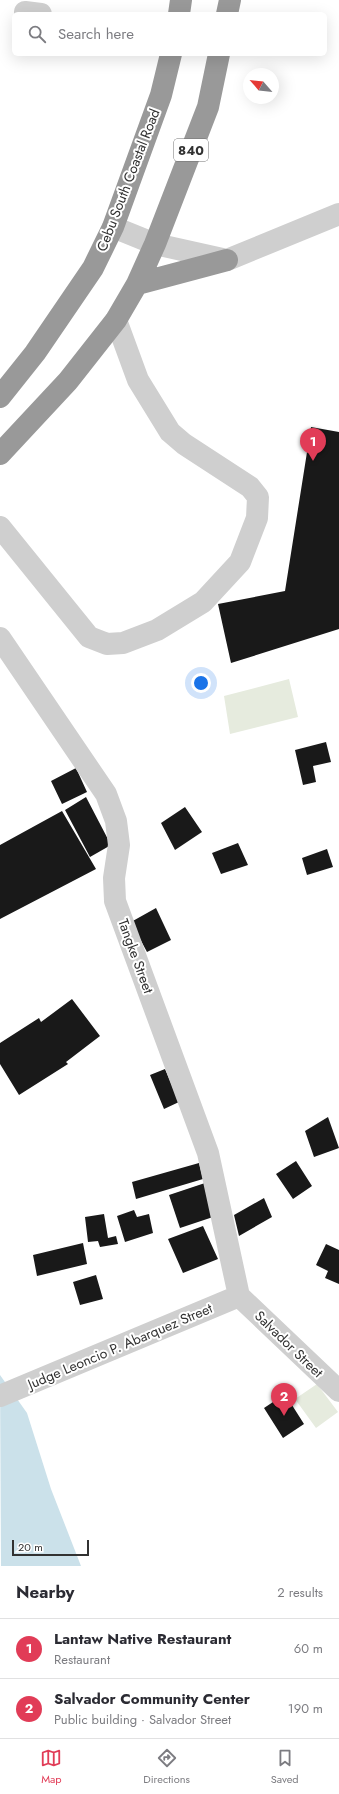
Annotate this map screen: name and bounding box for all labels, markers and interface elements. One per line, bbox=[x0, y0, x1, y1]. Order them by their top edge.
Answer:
search box bbox=[12, 12, 327, 56]
icon: search bbox=[26, 23, 48, 45]
text: Search here bbox=[58, 23, 134, 45]
north arrow bbox=[243, 68, 279, 104]
street label: Cebu South Coastal Road bbox=[92, 106, 164, 254]
road number: 840 bbox=[174, 139, 208, 161]
pin: 1 bbox=[300, 428, 326, 461]
your location bbox=[191, 673, 211, 693]
street label: Tangke Street bbox=[113, 916, 159, 997]
street label: Judge Leoncio P. Abarquez Street bbox=[23, 1298, 216, 1395]
street label: Salvador Street bbox=[250, 1306, 328, 1382]
pin: 2 bbox=[271, 1383, 297, 1416]
scale bar bbox=[12, 1538, 89, 1557]
text: 20 m bbox=[18, 1539, 43, 1555]
text: Nearby bbox=[16, 1580, 74, 1604]
text: 2 results bbox=[277, 1583, 323, 1602]
text: Lantaw Native Restaurant bbox=[54, 1628, 231, 1650]
text: 1 bbox=[26, 1639, 32, 1658]
text: 60 m bbox=[294, 1639, 323, 1658]
text: Restaurant bbox=[54, 1650, 110, 1669]
text: Salvador Community Center bbox=[54, 1688, 250, 1710]
text: 2 bbox=[25, 1699, 33, 1718]
text: 190 m bbox=[288, 1699, 323, 1718]
text: Public building · Salvador Street bbox=[54, 1710, 231, 1729]
tab: Map bbox=[40, 1747, 62, 1787]
tab: Directions bbox=[143, 1747, 190, 1787]
tab: Saved bbox=[271, 1747, 299, 1787]

